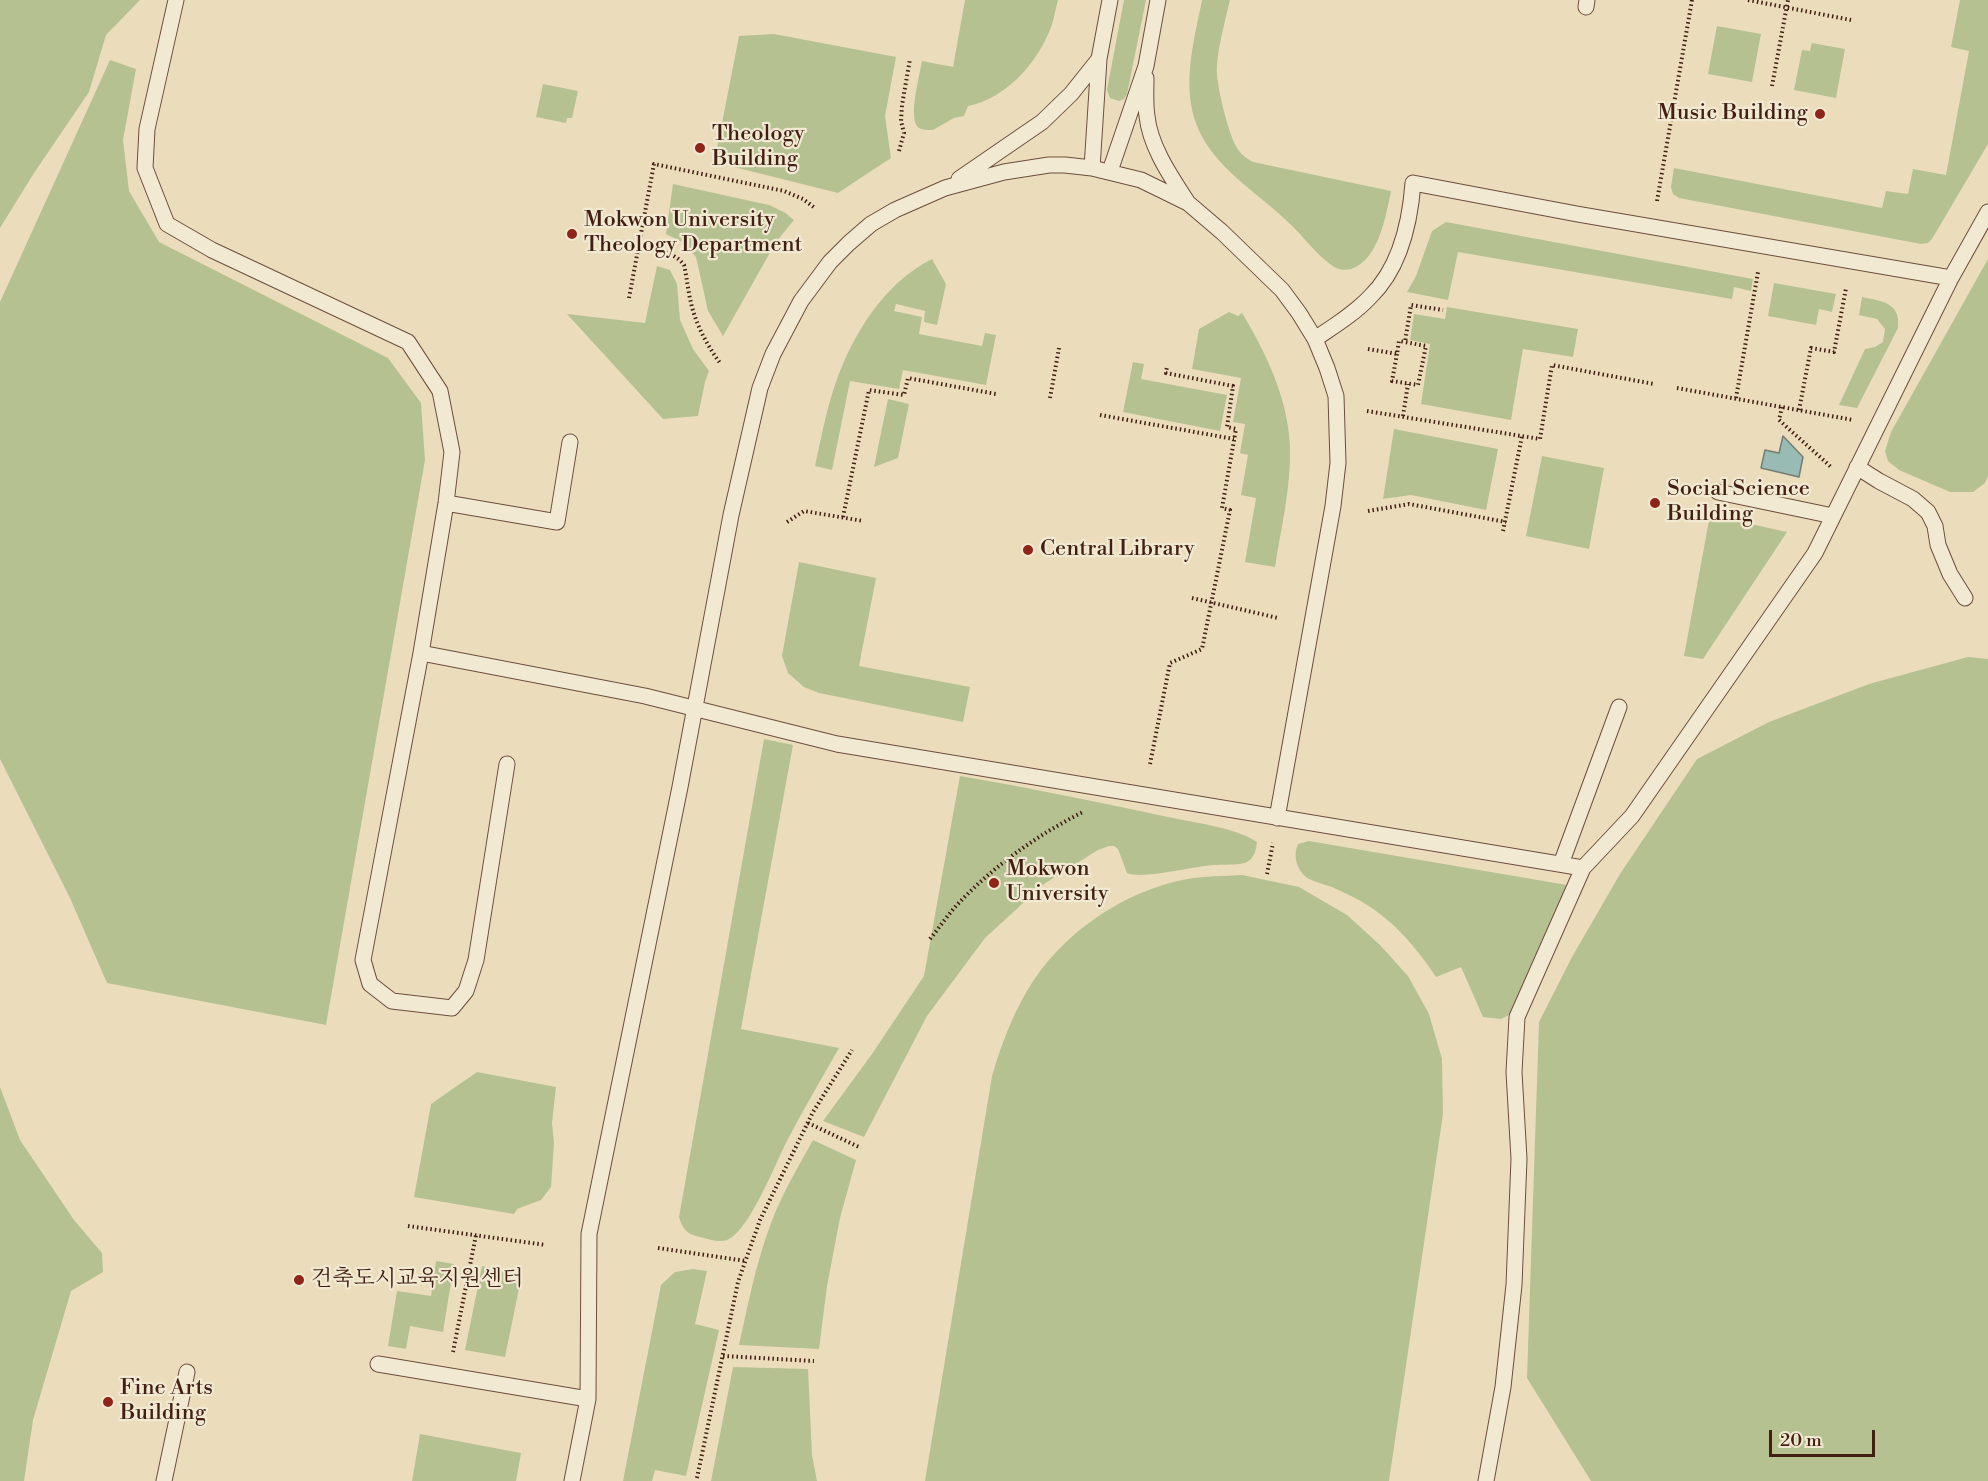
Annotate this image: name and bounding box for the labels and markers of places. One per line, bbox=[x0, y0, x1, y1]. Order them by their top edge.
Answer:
place label: Music Building bbox=[1657, 101, 1808, 127]
marker: Music Building bbox=[1813, 107, 1827, 121]
place label: Theology Building bbox=[712, 122, 805, 174]
marker: Theology Building bbox=[693, 141, 707, 155]
place label: Mokwon University Theology Department bbox=[584, 208, 802, 260]
marker: Mokwon University Theology Department bbox=[565, 227, 579, 241]
place label: Social Science Building bbox=[1667, 477, 1810, 528]
marker: Social Science Building bbox=[1648, 496, 1662, 510]
place label: Central Library bbox=[1040, 537, 1195, 563]
marker: Central Library bbox=[1021, 543, 1035, 557]
place label: Mokwon University bbox=[1006, 857, 1108, 908]
marker: Mokwon University bbox=[987, 876, 1001, 890]
place label: 건축도시교육지원센터 bbox=[311, 1267, 524, 1293]
marker: 건축도시교육지원센터 bbox=[292, 1273, 306, 1287]
place label: Fine Arts Building bbox=[120, 1376, 213, 1428]
marker: Fine Arts Building bbox=[101, 1395, 115, 1409]

